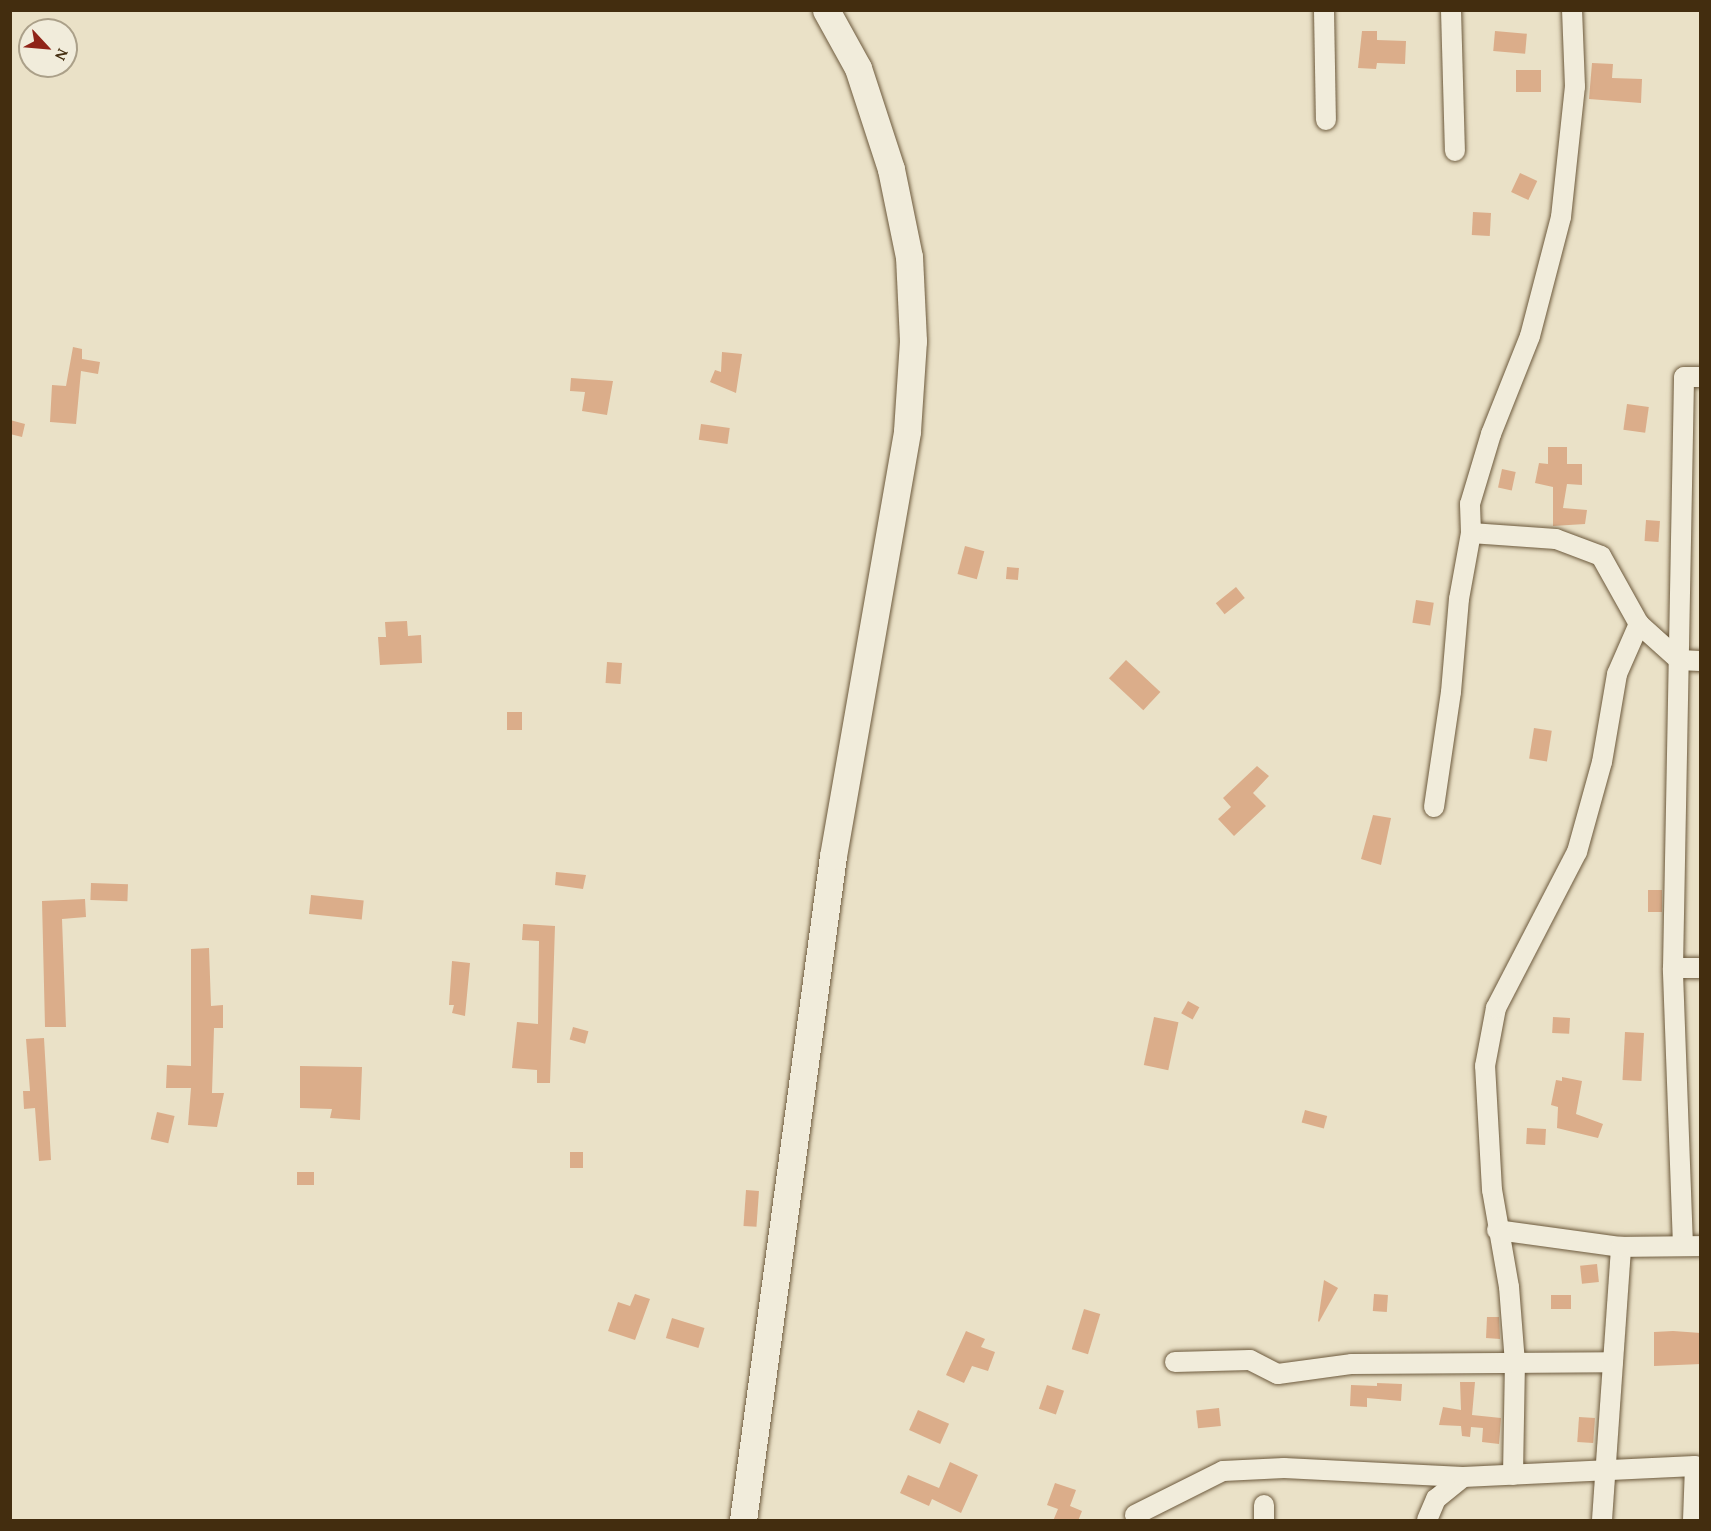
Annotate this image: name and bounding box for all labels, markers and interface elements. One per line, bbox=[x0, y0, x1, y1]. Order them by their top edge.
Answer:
north arrow bbox=[18, 18, 78, 78]
text: N bbox=[49, 45, 76, 65]

